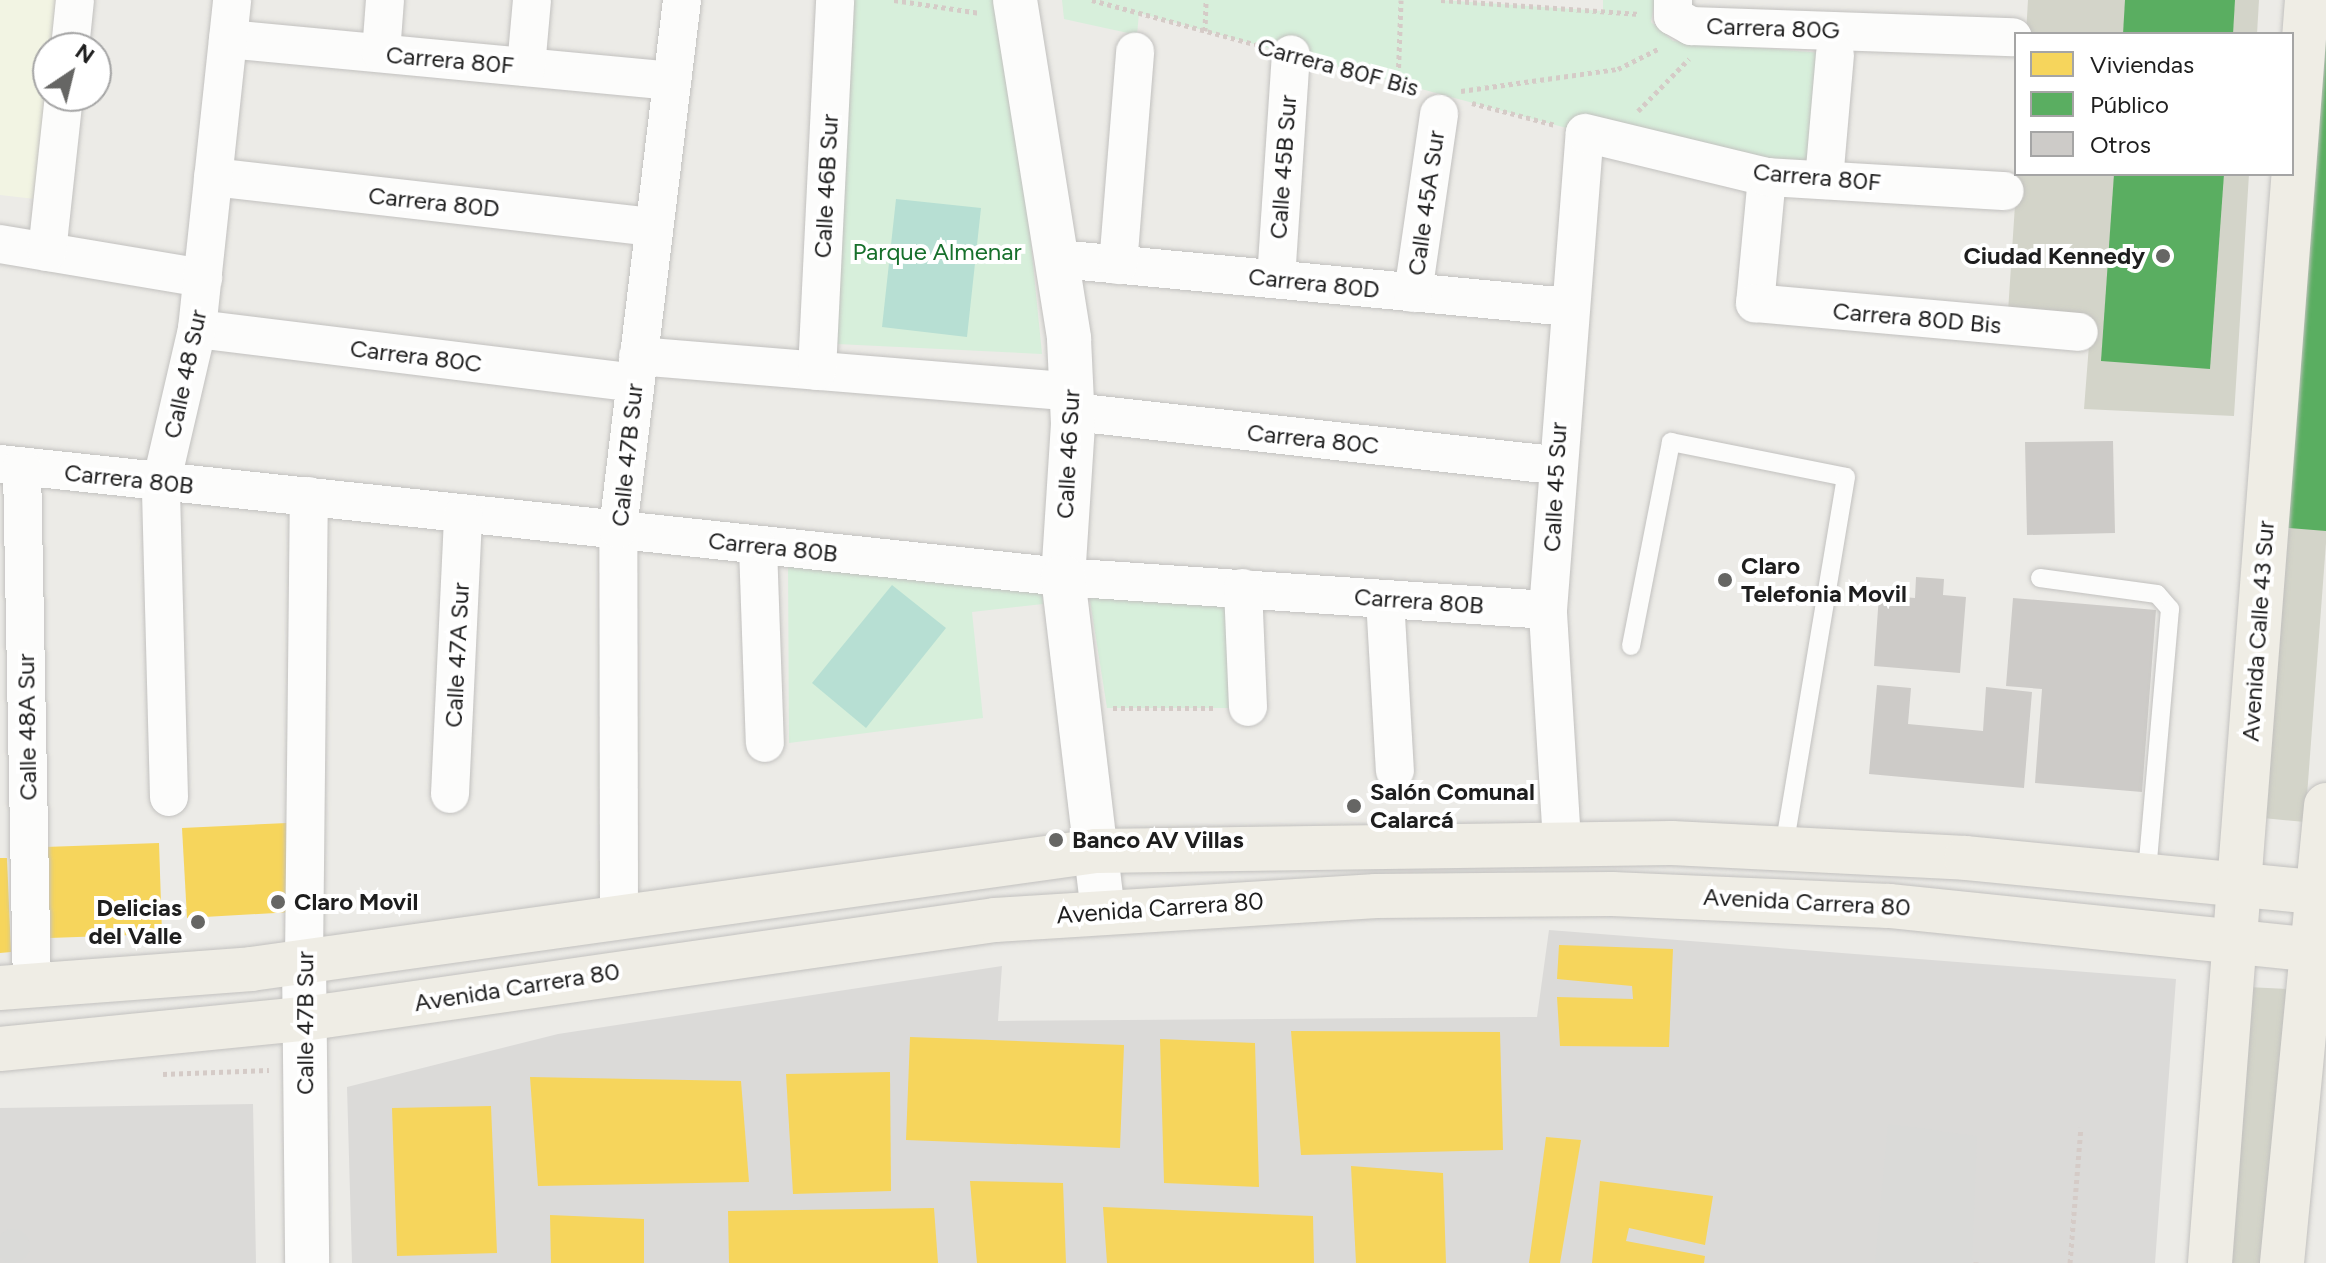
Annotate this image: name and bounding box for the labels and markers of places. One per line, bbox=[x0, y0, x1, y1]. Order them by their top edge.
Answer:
place label: Ciudad Kennedy bbox=[1963, 242, 2145, 270]
marker: Ciudad Kennedy bbox=[2152, 245, 2174, 267]
place label: Claro Telefonia Movil bbox=[1741, 552, 1907, 608]
marker: Claro Telefonia Movil bbox=[1716, 571, 1734, 589]
place label: Salón Comunal Calarcá bbox=[1370, 778, 1535, 834]
marker: Salón Comunal Calarcá bbox=[1345, 797, 1363, 815]
place label: Banco AV Villas bbox=[1072, 826, 1244, 854]
marker: Banco AV Villas bbox=[1047, 831, 1065, 849]
place label: Claro Movil bbox=[294, 888, 418, 916]
marker: Claro Movil bbox=[269, 893, 287, 911]
place label: Delicias del Valle bbox=[89, 894, 182, 950]
marker: Delicias del Valle bbox=[189, 913, 207, 931]

